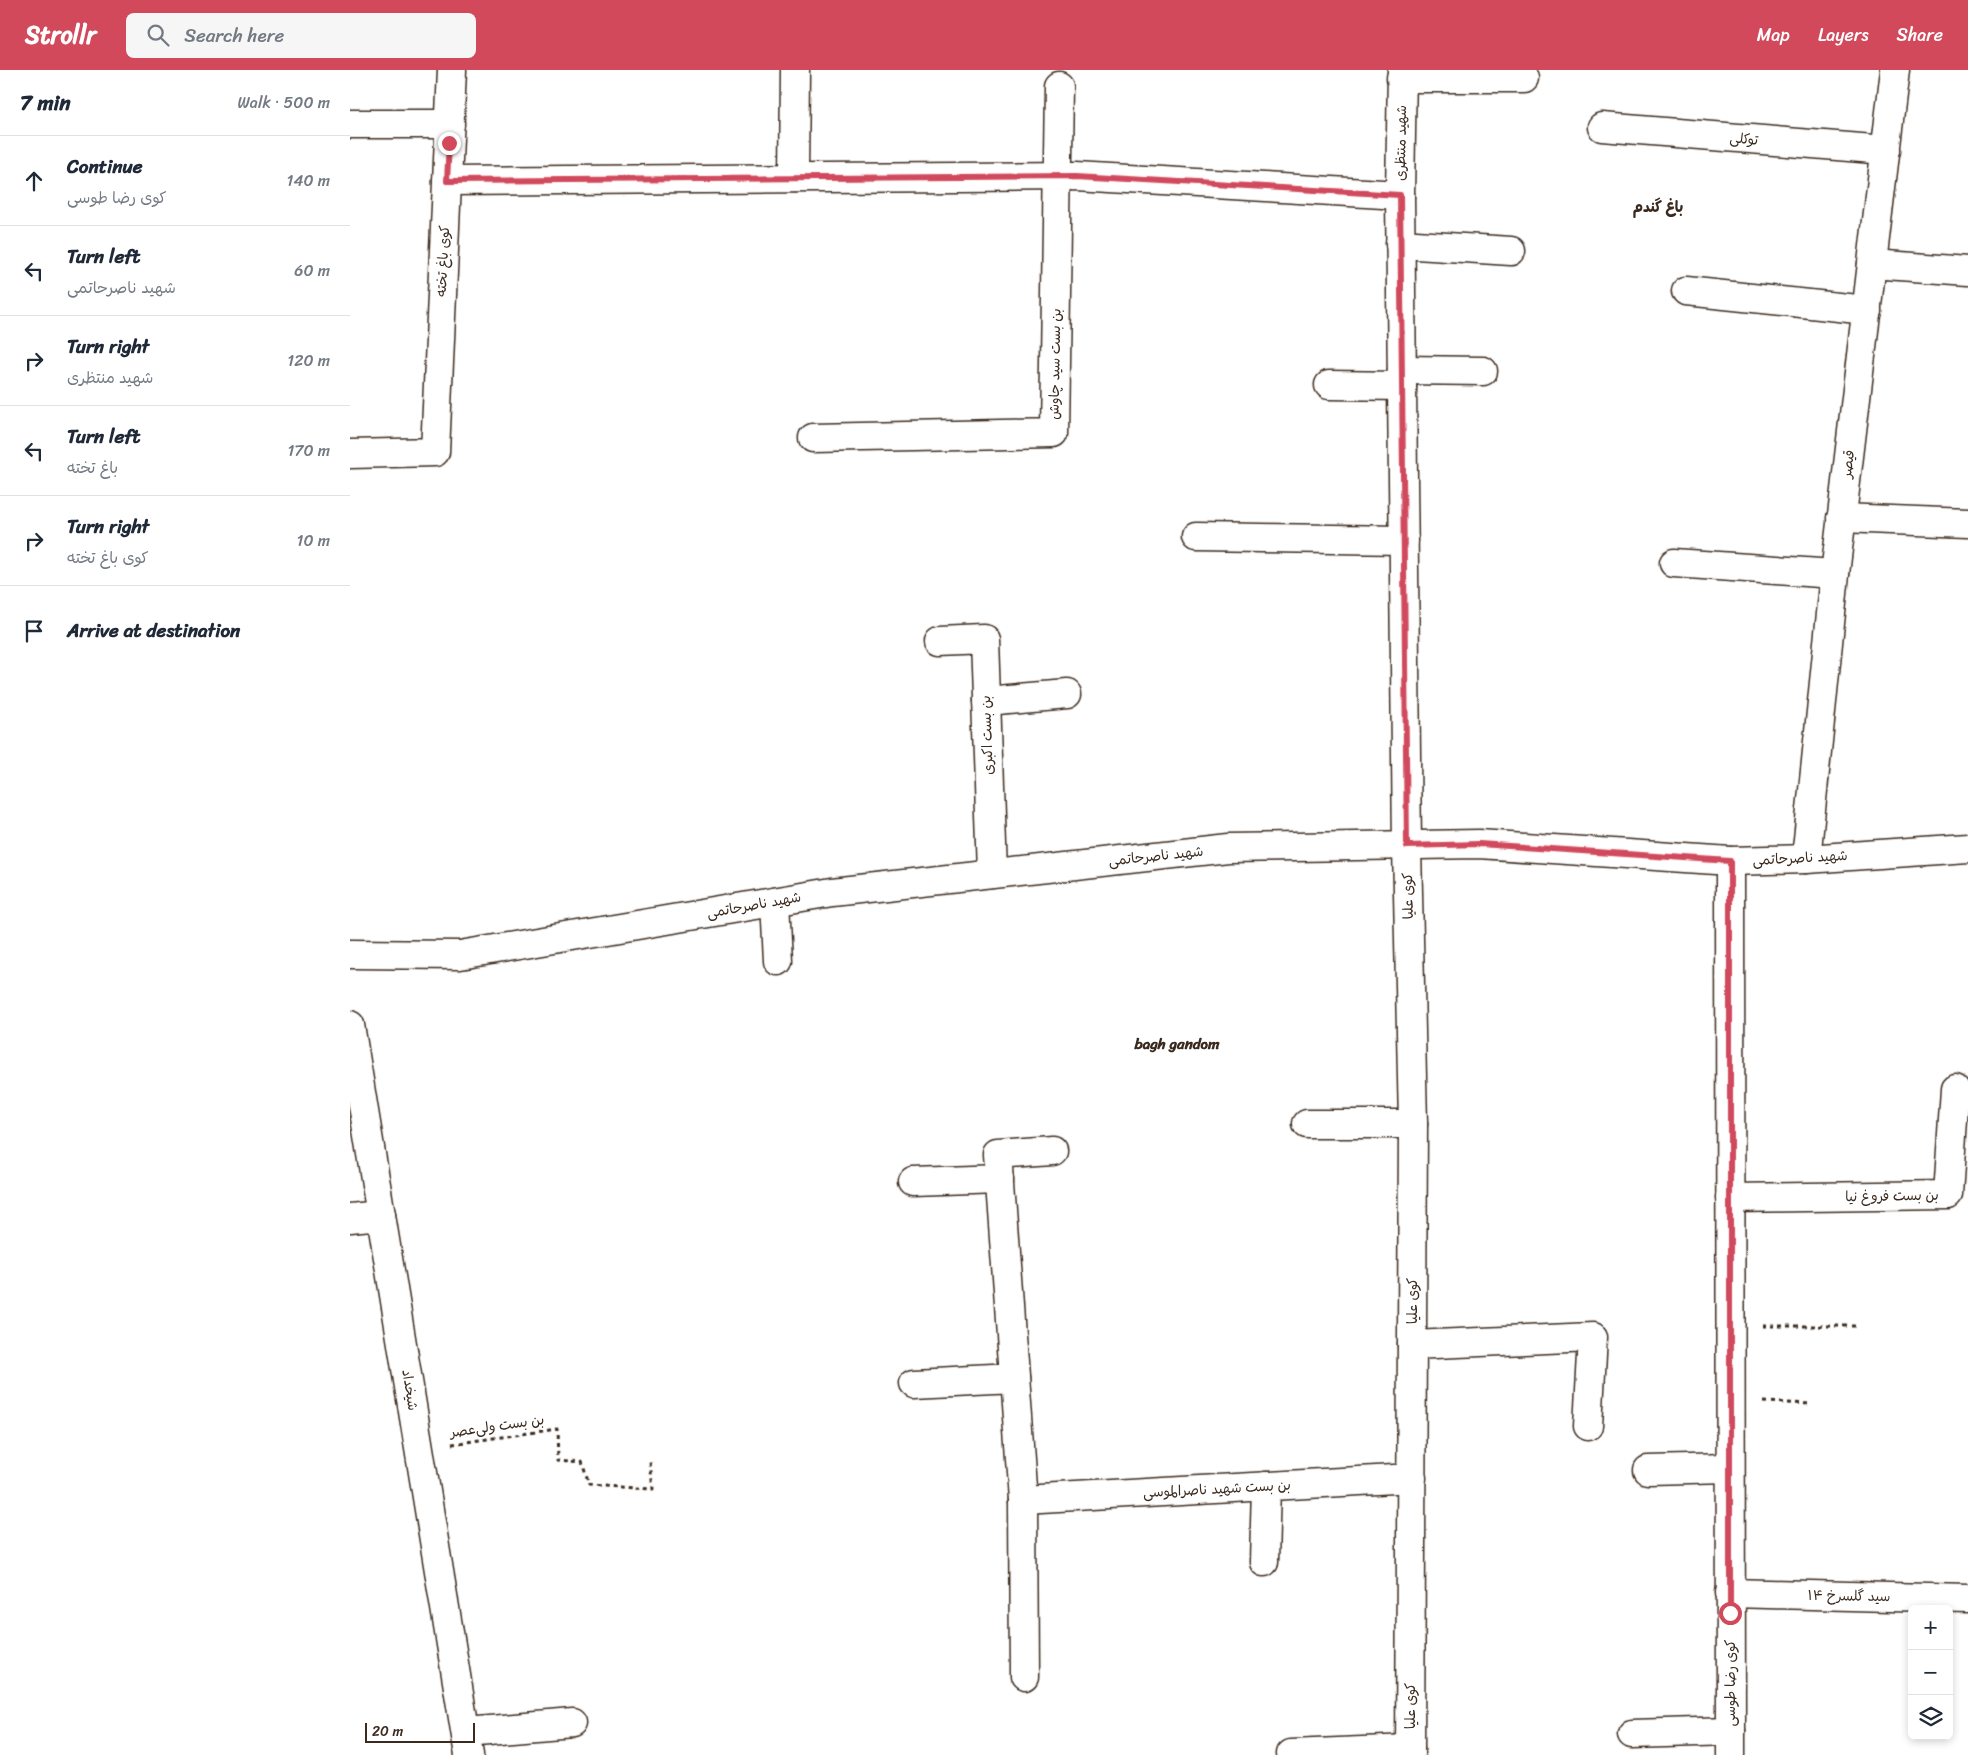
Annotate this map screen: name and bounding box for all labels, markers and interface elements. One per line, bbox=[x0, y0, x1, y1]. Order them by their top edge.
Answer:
search box bbox=[126, 13, 476, 58]
text: Strollr bbox=[25, 14, 96, 56]
text: Search here bbox=[184, 19, 284, 52]
text: Map bbox=[1757, 19, 1790, 51]
text: Layers bbox=[1818, 19, 1869, 51]
text: Share bbox=[1897, 19, 1943, 51]
icon: search bbox=[144, 21, 172, 49]
text: 7 min bbox=[20, 84, 71, 122]
text: Walk · 500 m bbox=[238, 88, 330, 117]
street label: شهید منتظری bbox=[1388, 105, 1414, 181]
street label: توکلی bbox=[1729, 125, 1760, 153]
route end bbox=[438, 132, 461, 155]
text: Continue bbox=[67, 150, 143, 183]
text: 140 m bbox=[287, 166, 330, 195]
icon: ahead bbox=[20, 167, 48, 195]
text: کوی رضا طوسی bbox=[67, 183, 167, 212]
district label: باغ گندم bbox=[1633, 194, 1683, 220]
street label: کوی باغ تخته bbox=[429, 225, 457, 297]
text: Turn left bbox=[67, 240, 140, 273]
text: 60 m bbox=[294, 256, 330, 285]
icon: left bbox=[20, 257, 48, 285]
text: شهید ناصرحاتمی bbox=[67, 273, 176, 302]
street label: بن بست سید چاوش bbox=[1042, 308, 1068, 420]
text: Turn right bbox=[67, 330, 149, 363]
text: 120 m bbox=[287, 346, 330, 375]
icon: right bbox=[20, 347, 48, 375]
text: شهید منتظری bbox=[67, 363, 154, 392]
text: Turn left bbox=[67, 420, 140, 453]
text: 170 m bbox=[287, 436, 330, 465]
icon: left bbox=[20, 437, 48, 465]
street label: قیصر bbox=[1834, 448, 1862, 481]
text: باغ تخته bbox=[67, 453, 118, 482]
text: Turn right bbox=[67, 510, 149, 543]
text: 10 m bbox=[297, 526, 330, 555]
icon: right bbox=[20, 527, 48, 555]
text: کوی باغ تخته bbox=[67, 543, 149, 572]
text: Arrive at destination bbox=[67, 614, 240, 647]
icon: arrive bbox=[20, 617, 48, 645]
street label: بن بست اکبری bbox=[973, 695, 1001, 775]
street label: شهید ناصرحاتمی bbox=[1107, 839, 1205, 873]
street label: شهید ناصرحاتمی bbox=[1752, 843, 1848, 873]
street label: کوی علیا bbox=[1395, 872, 1421, 920]
street label: شهید ناصرحاتمی bbox=[705, 884, 803, 926]
district label: bagh gandom bbox=[1133, 1031, 1220, 1057]
street label: بن بست فروغ نیا bbox=[1845, 1183, 1939, 1209]
street label: کوی علیا bbox=[1400, 1278, 1425, 1324]
street label: شیخداد bbox=[394, 1368, 426, 1412]
street label: بن بست ولی‌عصر bbox=[447, 1407, 546, 1445]
street label: بن بست شهید ناصرالموسی bbox=[1142, 1473, 1292, 1505]
street label: سید گلسرخ ۱۴ bbox=[1807, 1583, 1891, 1609]
route start bbox=[1719, 1602, 1742, 1625]
map controls bbox=[1908, 1605, 1953, 1740]
button: + bbox=[1908, 1605, 1953, 1650]
street label: کوی رضا طوسی bbox=[1718, 1639, 1743, 1727]
button: − bbox=[1908, 1650, 1953, 1695]
street label: کوی علیا bbox=[1398, 1683, 1423, 1729]
button: layers bbox=[1908, 1695, 1953, 1740]
text: 20 m bbox=[372, 1719, 403, 1744]
scale bar bbox=[365, 1720, 475, 1743]

